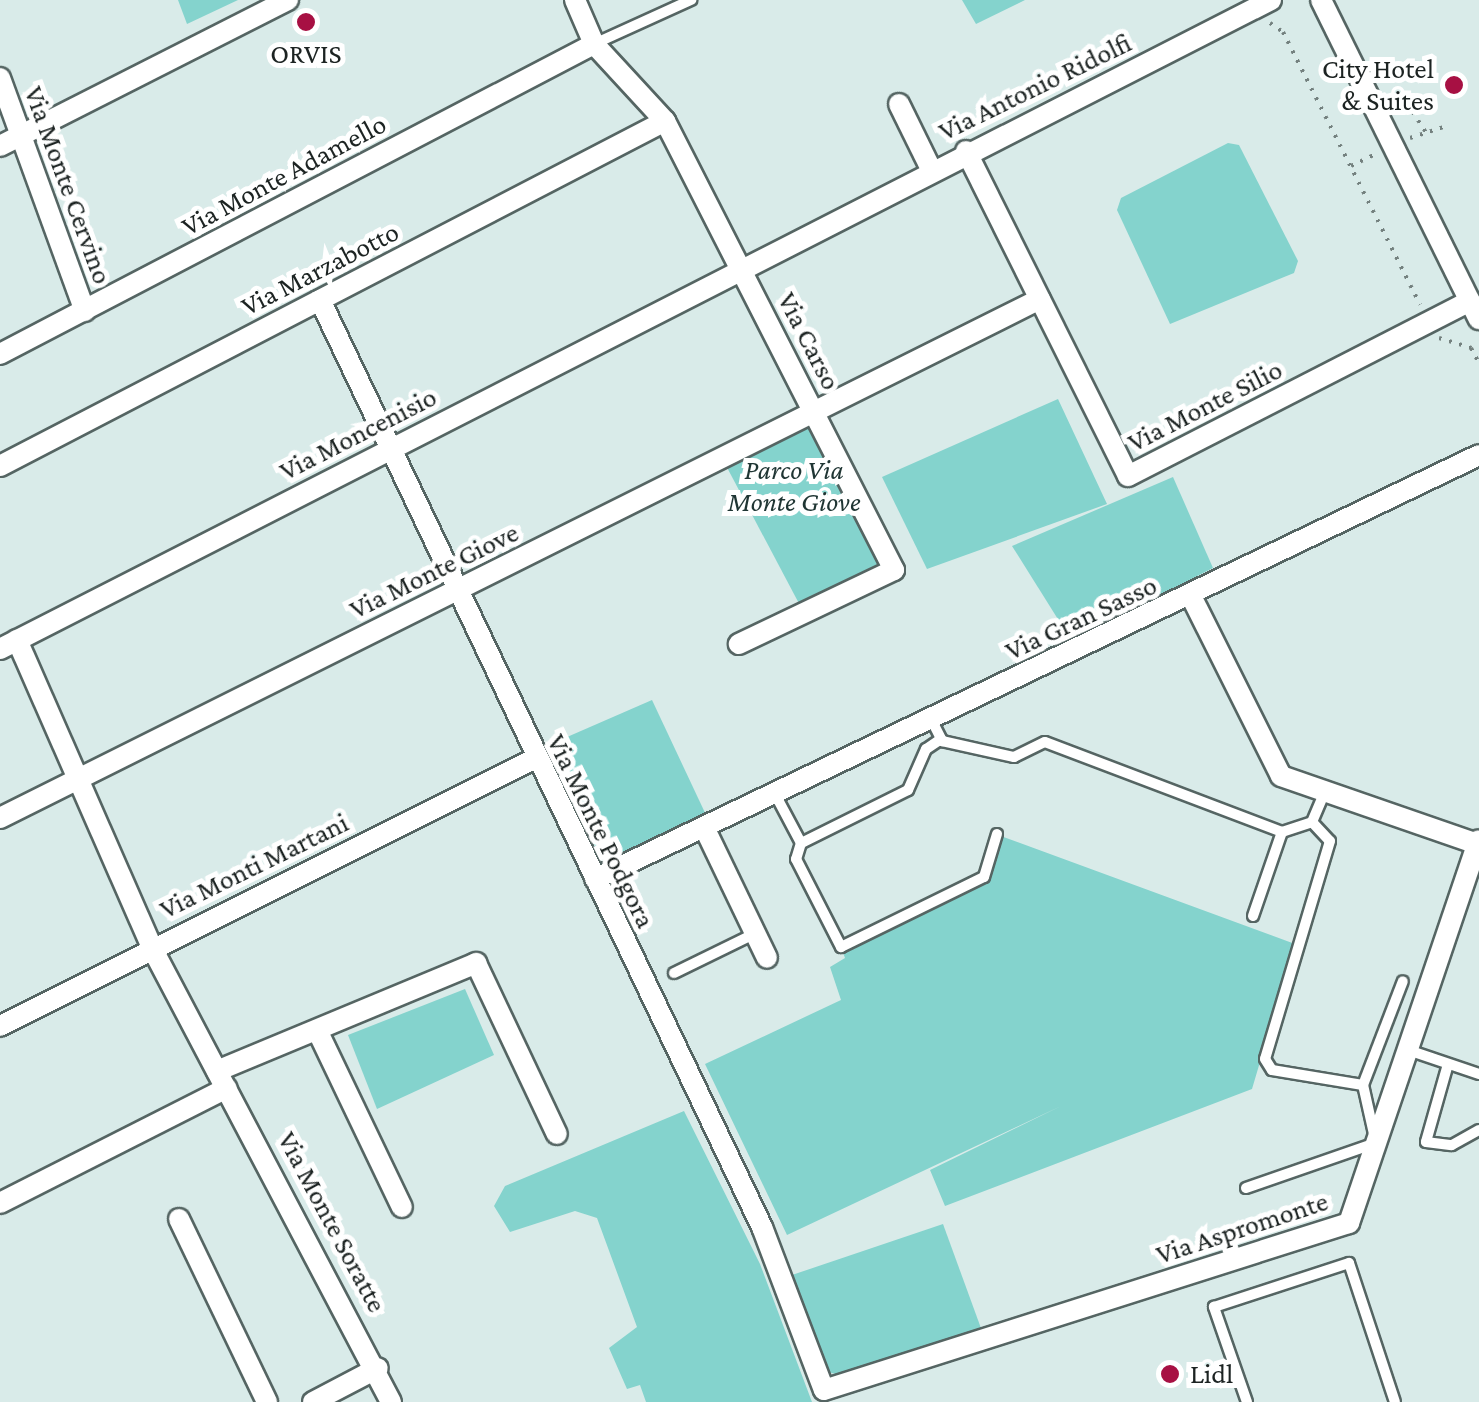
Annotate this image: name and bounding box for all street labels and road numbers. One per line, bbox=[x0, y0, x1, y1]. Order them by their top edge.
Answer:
street label: Via Antonio Ridolfi bbox=[933, 26, 1137, 148]
street label: Via Monte Cervino bbox=[17, 82, 119, 288]
street label: Via Monte Adamello bbox=[176, 107, 392, 243]
street label: Via Marzabotto bbox=[236, 215, 404, 323]
street label: Via Carso bbox=[770, 287, 848, 395]
street label: Via Monte Silio bbox=[1122, 353, 1288, 459]
street label: Via Moncenisio bbox=[274, 380, 442, 488]
street label: Via Monte Giove bbox=[344, 516, 524, 626]
street label: Via Gran Sasso bbox=[1000, 568, 1162, 668]
street label: Via Monte Podgora bbox=[540, 729, 662, 933]
street label: Via Monti Martani bbox=[154, 806, 354, 926]
street label: Via Monte Soratte bbox=[270, 1126, 394, 1318]
street label: Via Aspromonte bbox=[1152, 1184, 1332, 1272]

